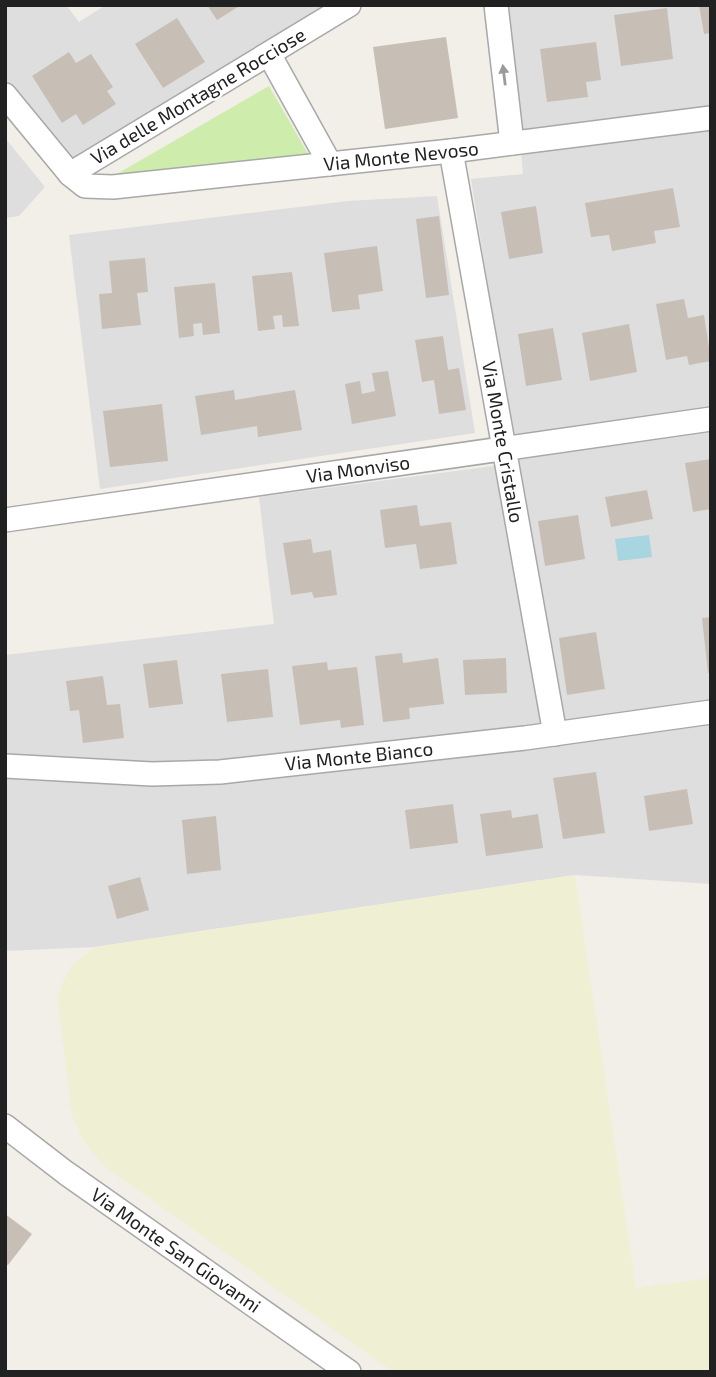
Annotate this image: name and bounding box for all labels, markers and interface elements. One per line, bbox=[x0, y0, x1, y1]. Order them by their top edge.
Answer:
street label: Via delle Montagne Rocciose bbox=[86, 22, 309, 169]
one-way arrow bbox=[498, 64, 509, 86]
street label: Via Monte Nevoso bbox=[322, 136, 480, 175]
street label: Via Monte Cristallo bbox=[478, 359, 529, 525]
street label: Via Monviso bbox=[305, 450, 411, 487]
street label: Via Monte Bianco bbox=[284, 736, 434, 775]
street label: Via Monte San Giovanni bbox=[87, 1182, 266, 1317]

